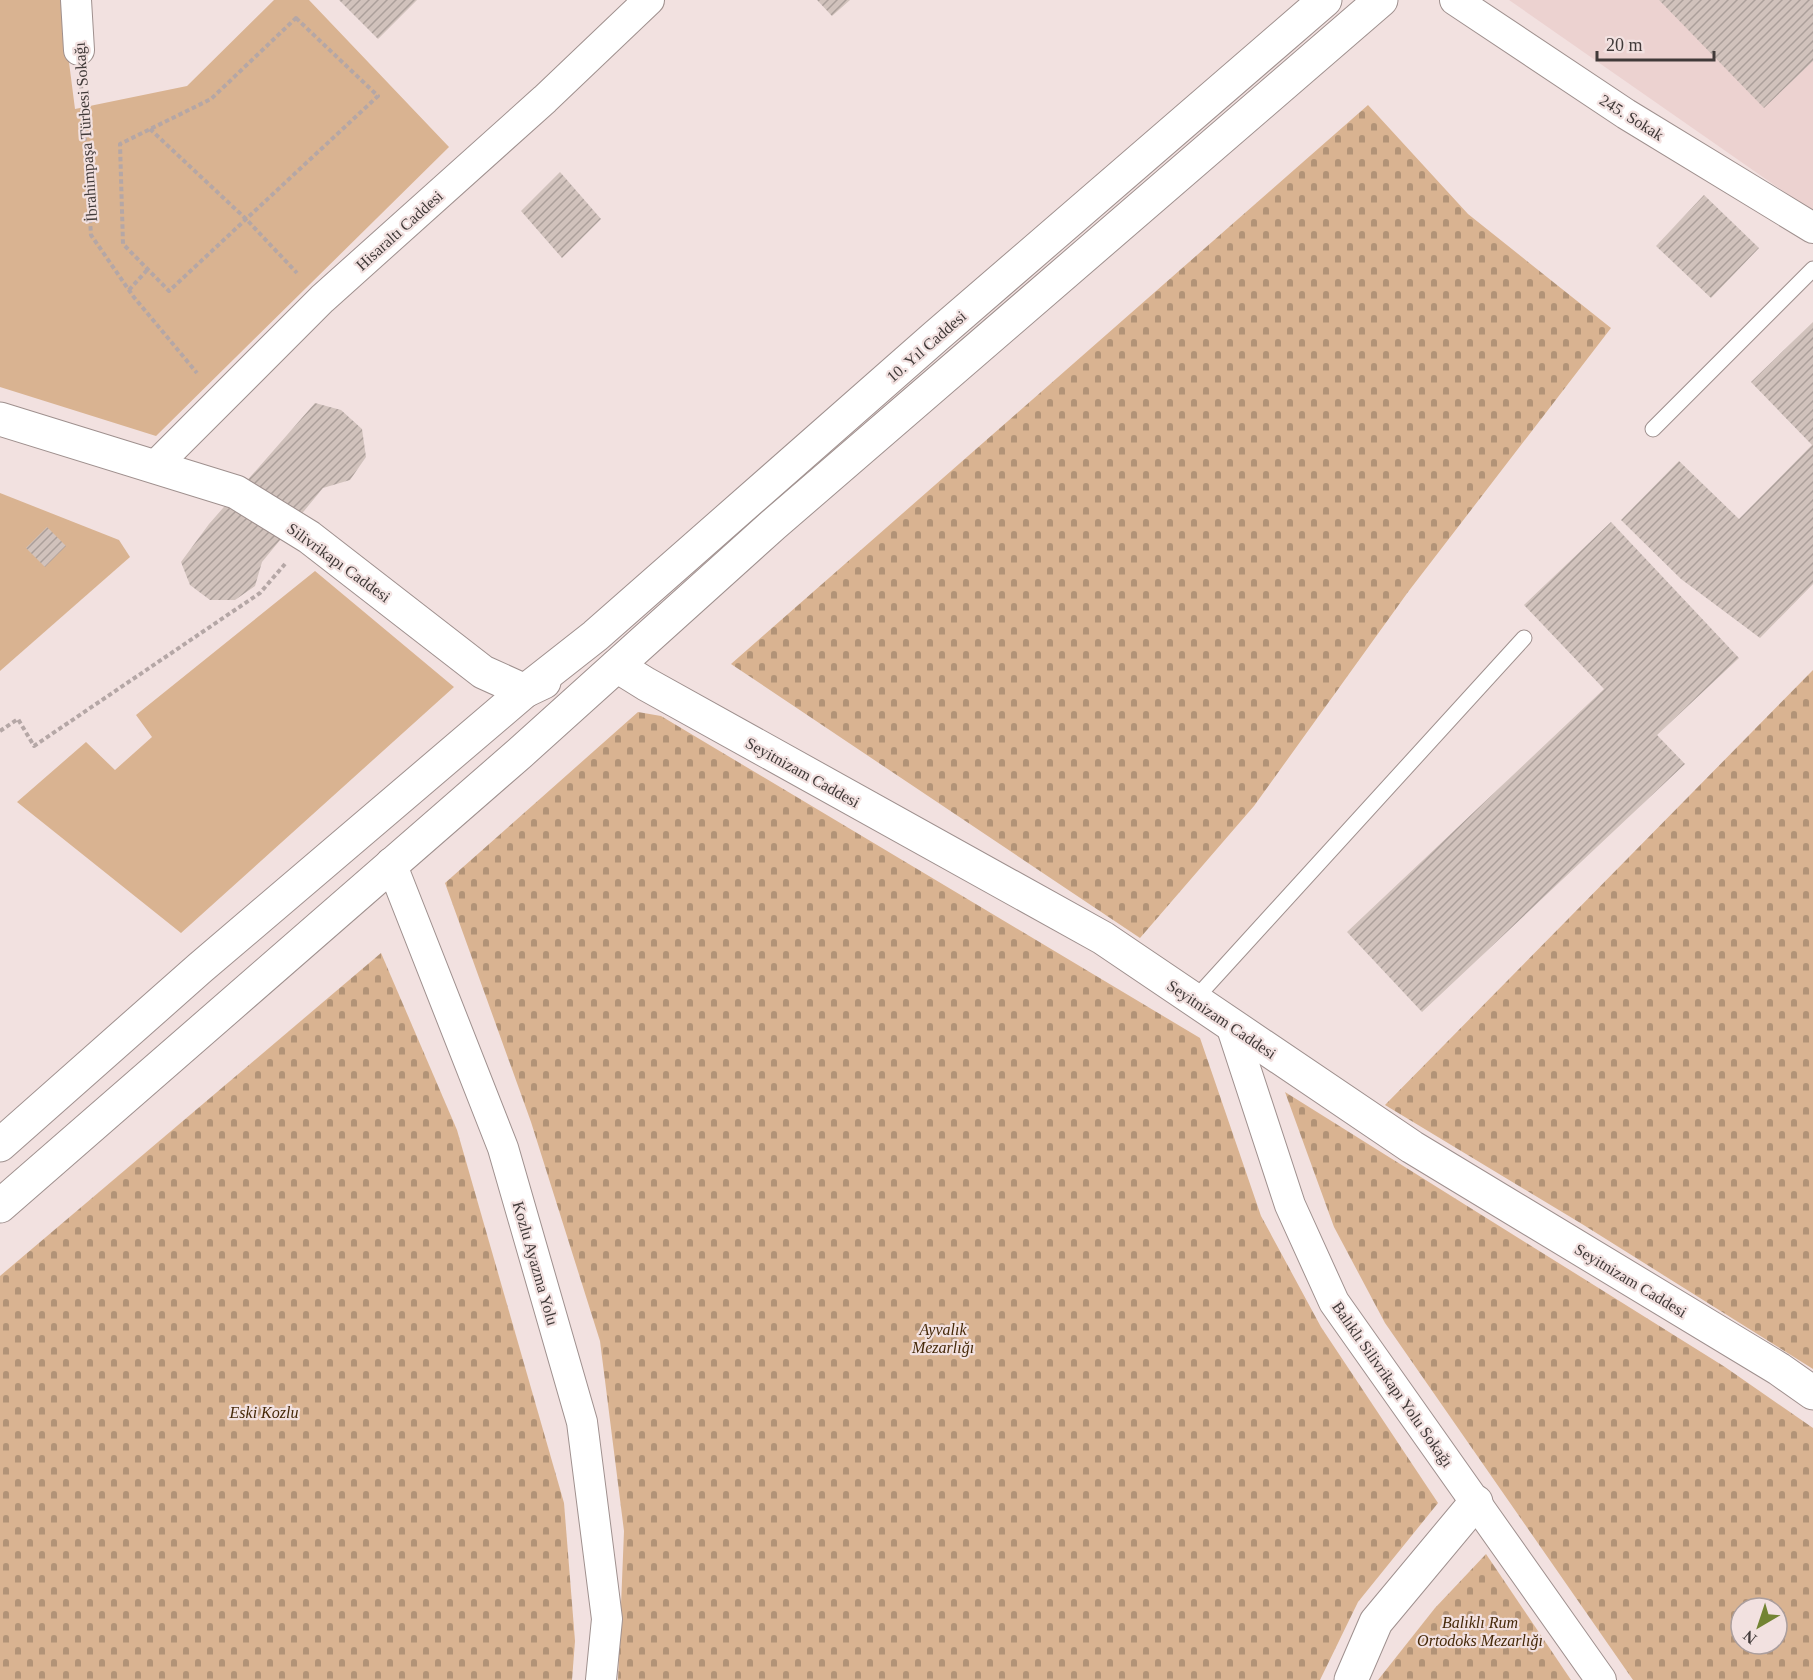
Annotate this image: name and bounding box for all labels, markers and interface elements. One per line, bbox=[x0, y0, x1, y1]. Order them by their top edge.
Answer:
scale bar bbox=[1597, 24, 1714, 62]
text: 20 m bbox=[1606, 35, 1643, 55]
street label: İbrahimpaşa Türbesi Sokağı bbox=[71, 41, 101, 222]
street label: 245. Sokak bbox=[1597, 91, 1667, 144]
street label: Hisaraltı Caddesi bbox=[353, 187, 447, 274]
street label: 10. Yıl Caddesi bbox=[883, 307, 970, 385]
street label: Silivrikapı Caddesi bbox=[283, 519, 394, 607]
street label: Seyitnizam Caddesi bbox=[742, 734, 863, 812]
street label: Seyitnizam Caddesi bbox=[1164, 977, 1280, 1063]
street label: Kozlu Ayazma Yolu bbox=[509, 1199, 561, 1327]
street label: Seyitnizam Caddesi bbox=[1571, 1240, 1690, 1322]
street label: Balıklı Silivrikapı Yolu Sokağı bbox=[1328, 1299, 1456, 1471]
park label: Ayvalık Mezarlığı bbox=[911, 1321, 974, 1357]
park label: Eski Kozlu bbox=[229, 1404, 298, 1421]
north arrow bbox=[1729, 1596, 1789, 1656]
park label: Balıklı Rum Ortodoks Mezarlığı bbox=[1417, 1614, 1543, 1650]
text: N bbox=[1740, 1627, 1760, 1648]

